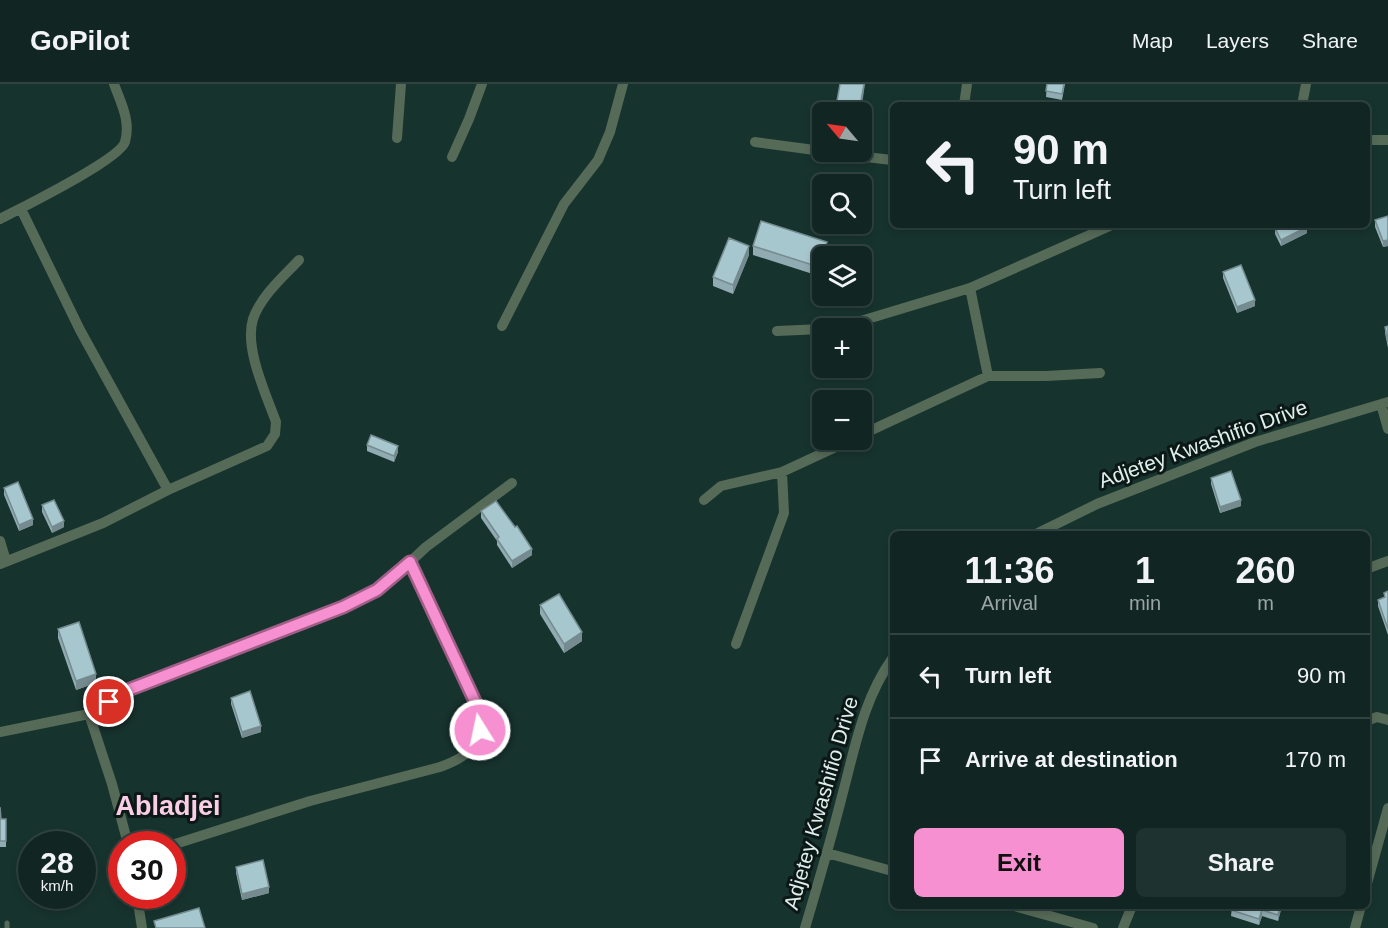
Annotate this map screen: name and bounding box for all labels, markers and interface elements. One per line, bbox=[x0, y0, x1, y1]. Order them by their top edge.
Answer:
text: GoPilot bbox=[30, 25, 130, 56]
text: Map bbox=[1132, 29, 1173, 52]
text: Layers bbox=[1206, 29, 1269, 52]
text: Share bbox=[1302, 29, 1358, 52]
north arrow bbox=[812, 102, 872, 162]
map controls bbox=[812, 102, 872, 450]
icon: left bbox=[914, 126, 992, 204]
text: 90 m bbox=[1013, 126, 1109, 173]
button: search bbox=[812, 174, 872, 234]
text: Turn left bbox=[1013, 175, 1111, 205]
button: layers bbox=[812, 246, 872, 306]
button: + bbox=[812, 318, 872, 378]
button: − bbox=[812, 390, 872, 450]
street label: Adjetey Kwashifio Drive bbox=[1095, 395, 1310, 492]
text: 11:36 bbox=[964, 550, 1054, 591]
text: 1 bbox=[1135, 550, 1155, 591]
text: 260 bbox=[1236, 550, 1296, 591]
text: Arrival bbox=[981, 592, 1038, 614]
text: min bbox=[1129, 592, 1161, 614]
text: m bbox=[1257, 592, 1274, 614]
icon: left bbox=[914, 660, 947, 693]
text: Turn left bbox=[965, 663, 1051, 688]
text: 90 m bbox=[1297, 663, 1346, 688]
pin bbox=[83, 676, 134, 727]
icon: arrive bbox=[92, 685, 125, 718]
street label: Adjetey Kwashifio Drive bbox=[779, 694, 862, 912]
position arrow bbox=[448, 698, 512, 762]
icon: arrive bbox=[914, 744, 947, 777]
text: Arrive at destination bbox=[965, 747, 1178, 772]
text: 170 m bbox=[1285, 747, 1346, 772]
district label: Abladjei bbox=[115, 791, 221, 821]
button: Exit bbox=[914, 828, 1124, 897]
button: Share bbox=[1136, 828, 1346, 897]
speed limit sign: 30 bbox=[108, 831, 186, 909]
text: 28 bbox=[40, 846, 74, 879]
text: km/h bbox=[41, 877, 73, 894]

